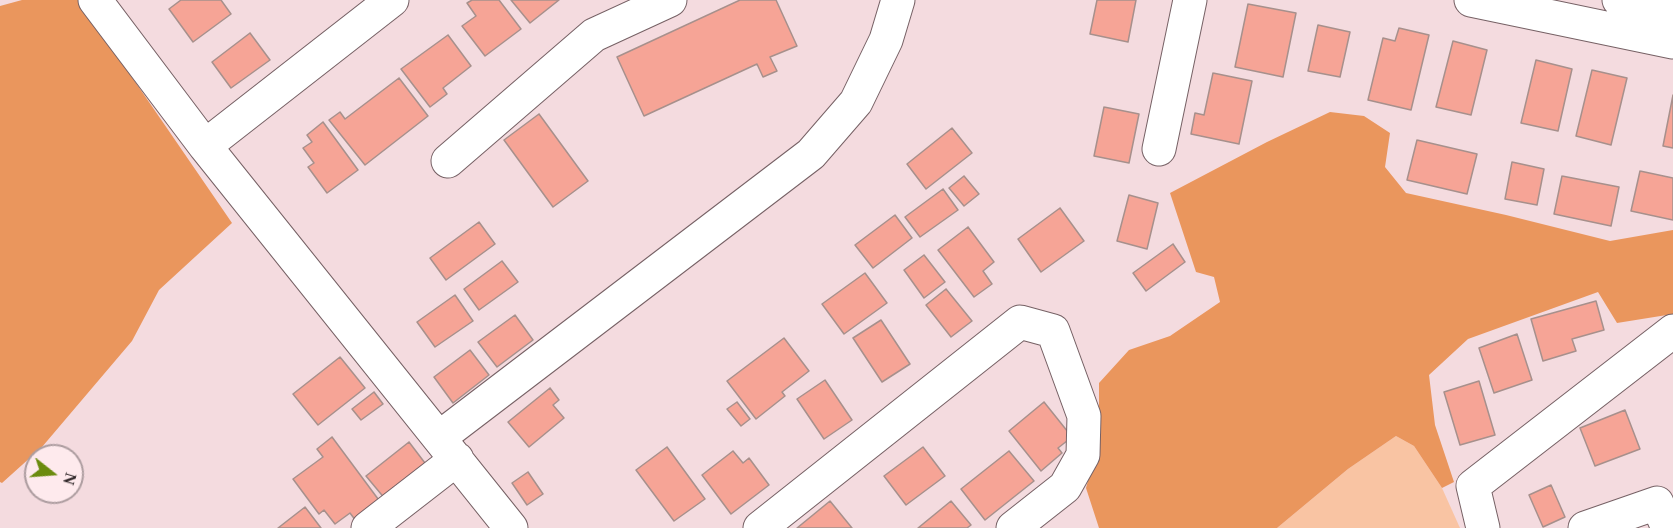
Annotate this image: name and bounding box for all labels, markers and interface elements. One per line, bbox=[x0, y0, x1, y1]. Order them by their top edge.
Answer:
north arrow bbox=[24, 444, 84, 504]
text: N bbox=[60, 471, 80, 487]

